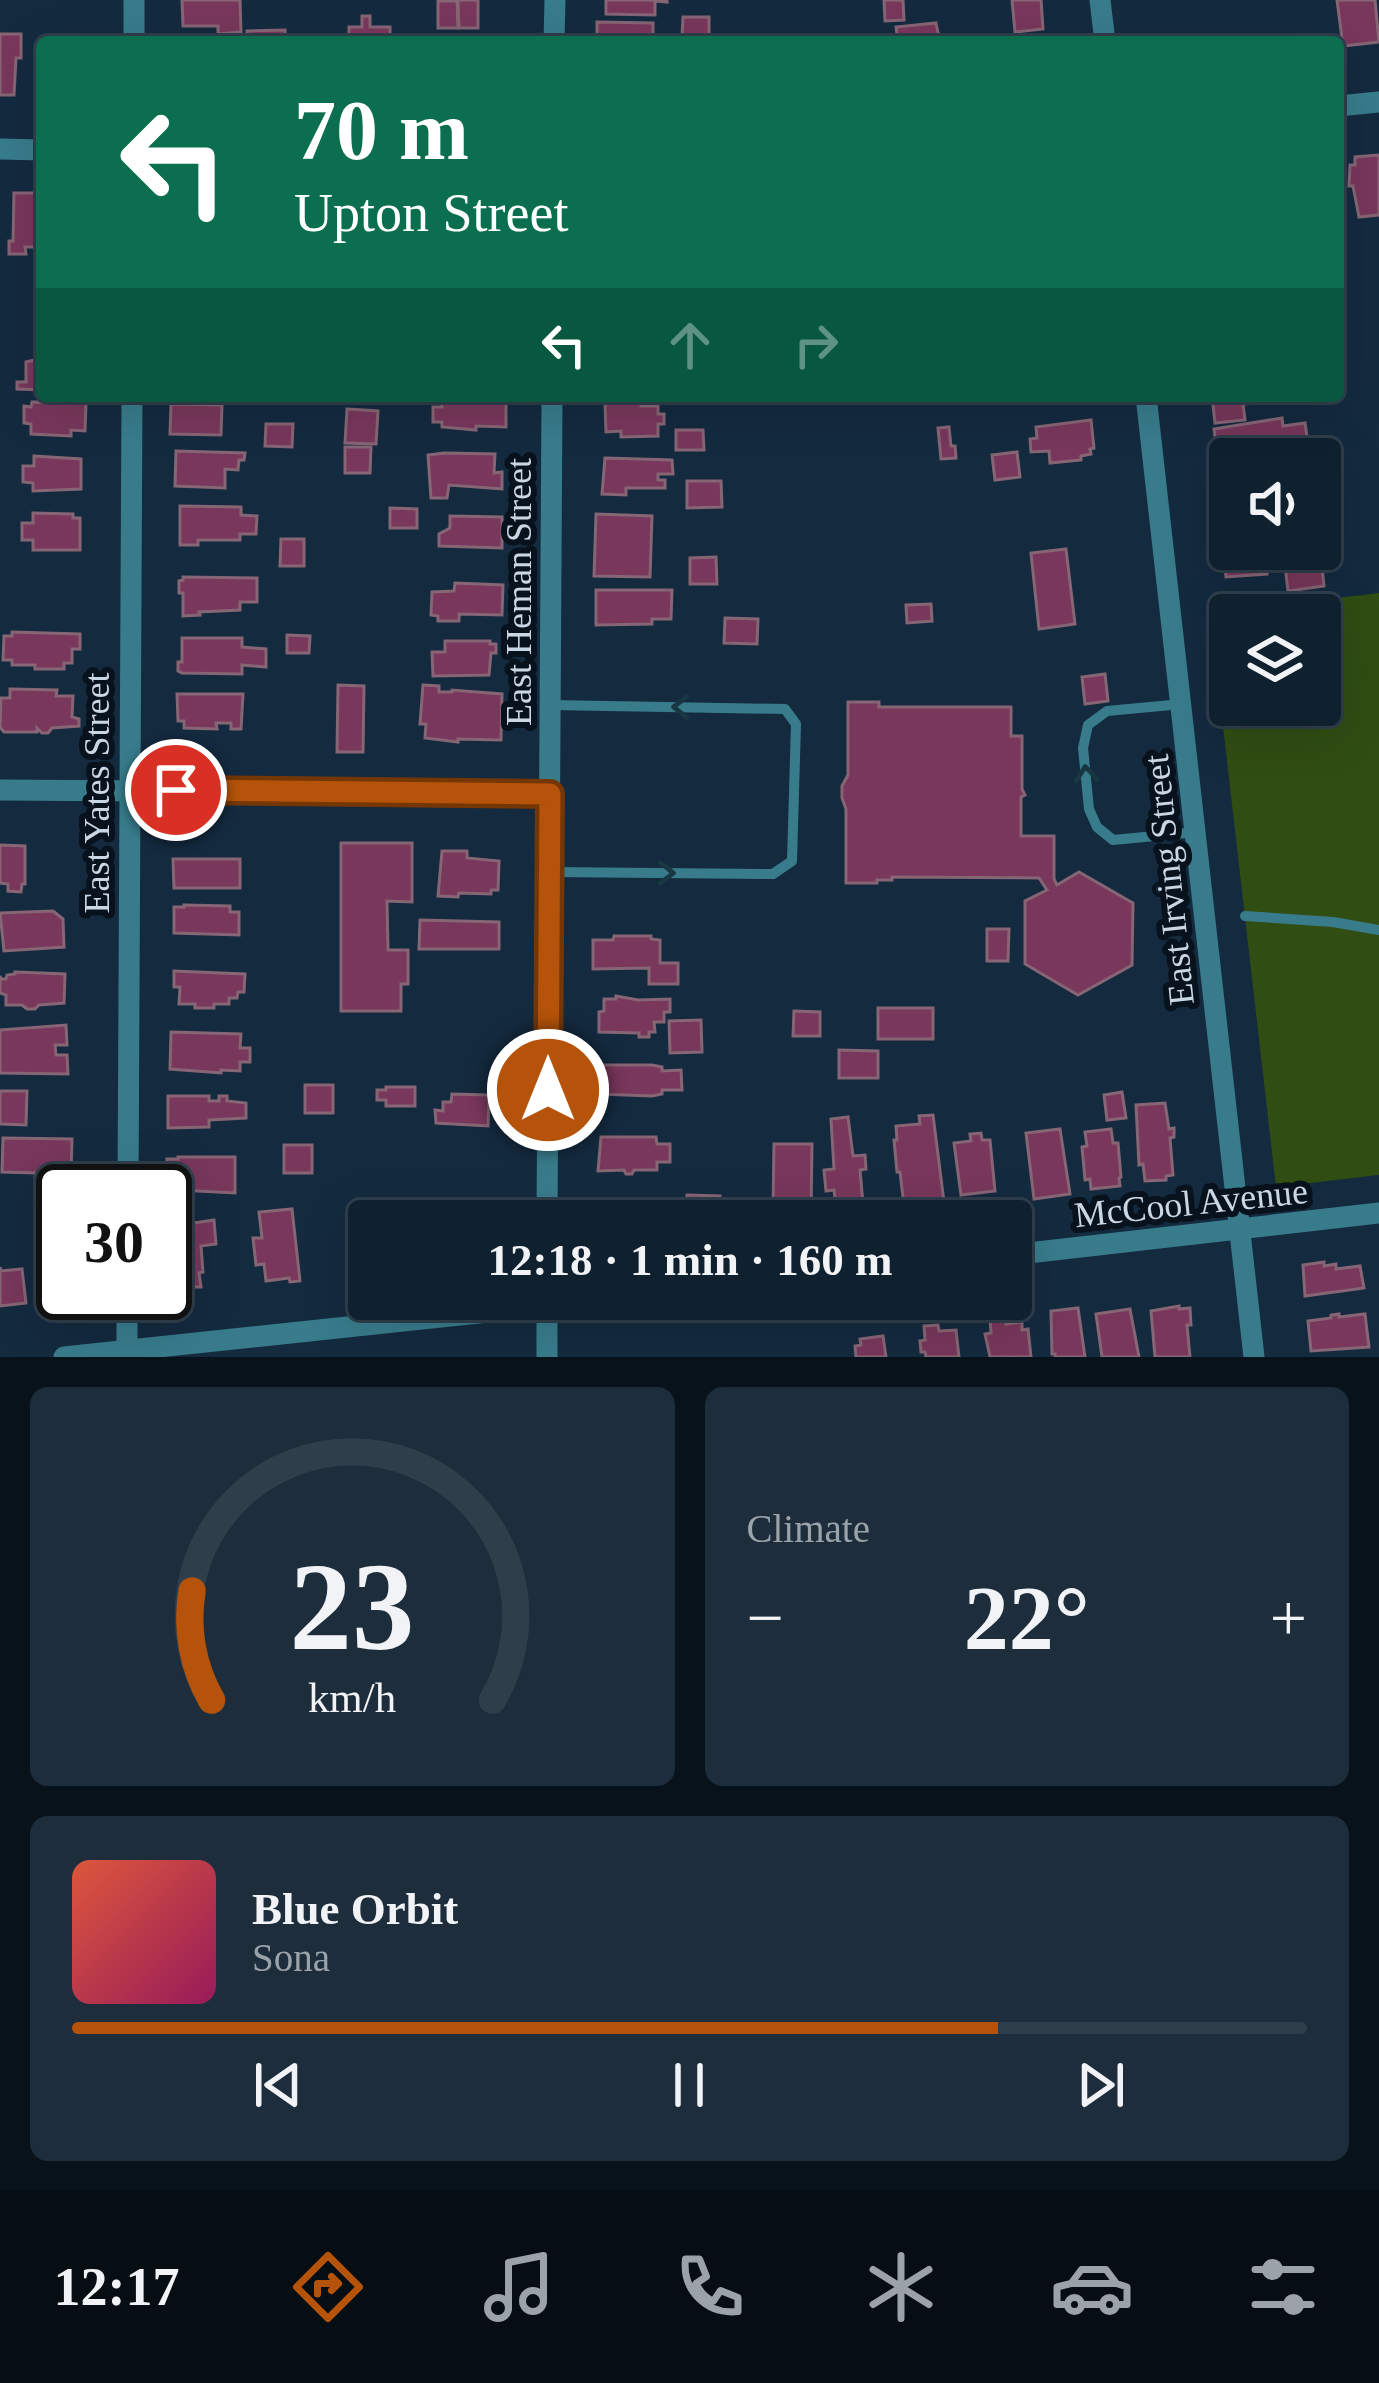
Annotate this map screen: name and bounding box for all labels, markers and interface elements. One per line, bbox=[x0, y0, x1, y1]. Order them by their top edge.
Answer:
icon: left bbox=[96, 84, 252, 240]
text: 70 m bbox=[294, 84, 469, 177]
text: Upton Street bbox=[294, 183, 568, 243]
icon: left bbox=[531, 312, 597, 378]
icon: ahead bbox=[657, 312, 723, 378]
icon: right bbox=[783, 312, 849, 378]
map controls bbox=[1209, 438, 1341, 726]
button: sound bbox=[1209, 438, 1341, 570]
street label: East Heman Street bbox=[499, 458, 539, 726]
button: layers bbox=[1209, 594, 1341, 726]
street label: East Yates Street bbox=[77, 673, 117, 913]
one-way arrow bbox=[671, 694, 689, 720]
pin bbox=[125, 739, 227, 841]
street label: East Irving Street bbox=[1136, 753, 1202, 1007]
icon: arrive bbox=[143, 757, 209, 823]
one-way arrow bbox=[1074, 764, 1099, 783]
one-way arrow bbox=[658, 860, 676, 886]
position arrow bbox=[485, 1027, 611, 1153]
speed limit sign: 30 bbox=[36, 1164, 192, 1320]
street label: McCool Avenue bbox=[1072, 1171, 1310, 1235]
text: 12:18 · 1 min · 160 m bbox=[488, 1235, 893, 1285]
text: Climate bbox=[747, 1507, 870, 1550]
text: 23 bbox=[290, 1538, 415, 1676]
text: 22° bbox=[964, 1569, 1090, 1668]
text: − bbox=[747, 1581, 784, 1654]
text: + bbox=[1270, 1581, 1307, 1654]
text: km/h bbox=[308, 1673, 396, 1720]
text: Blue Orbit bbox=[252, 1884, 458, 1934]
text: Sona bbox=[252, 1936, 330, 1979]
icon: previous bbox=[245, 2052, 311, 2118]
icon: pause bbox=[656, 2052, 722, 2118]
icon: next bbox=[1068, 2052, 1134, 2118]
icon: directions bbox=[286, 2245, 370, 2329]
icon: music bbox=[477, 2245, 561, 2329]
icon: phone bbox=[668, 2245, 752, 2329]
icon: climate bbox=[859, 2245, 943, 2329]
icon: car bbox=[1050, 2245, 1134, 2329]
icon: filters bbox=[1241, 2245, 1325, 2329]
text: 12:17 bbox=[54, 2257, 179, 2317]

